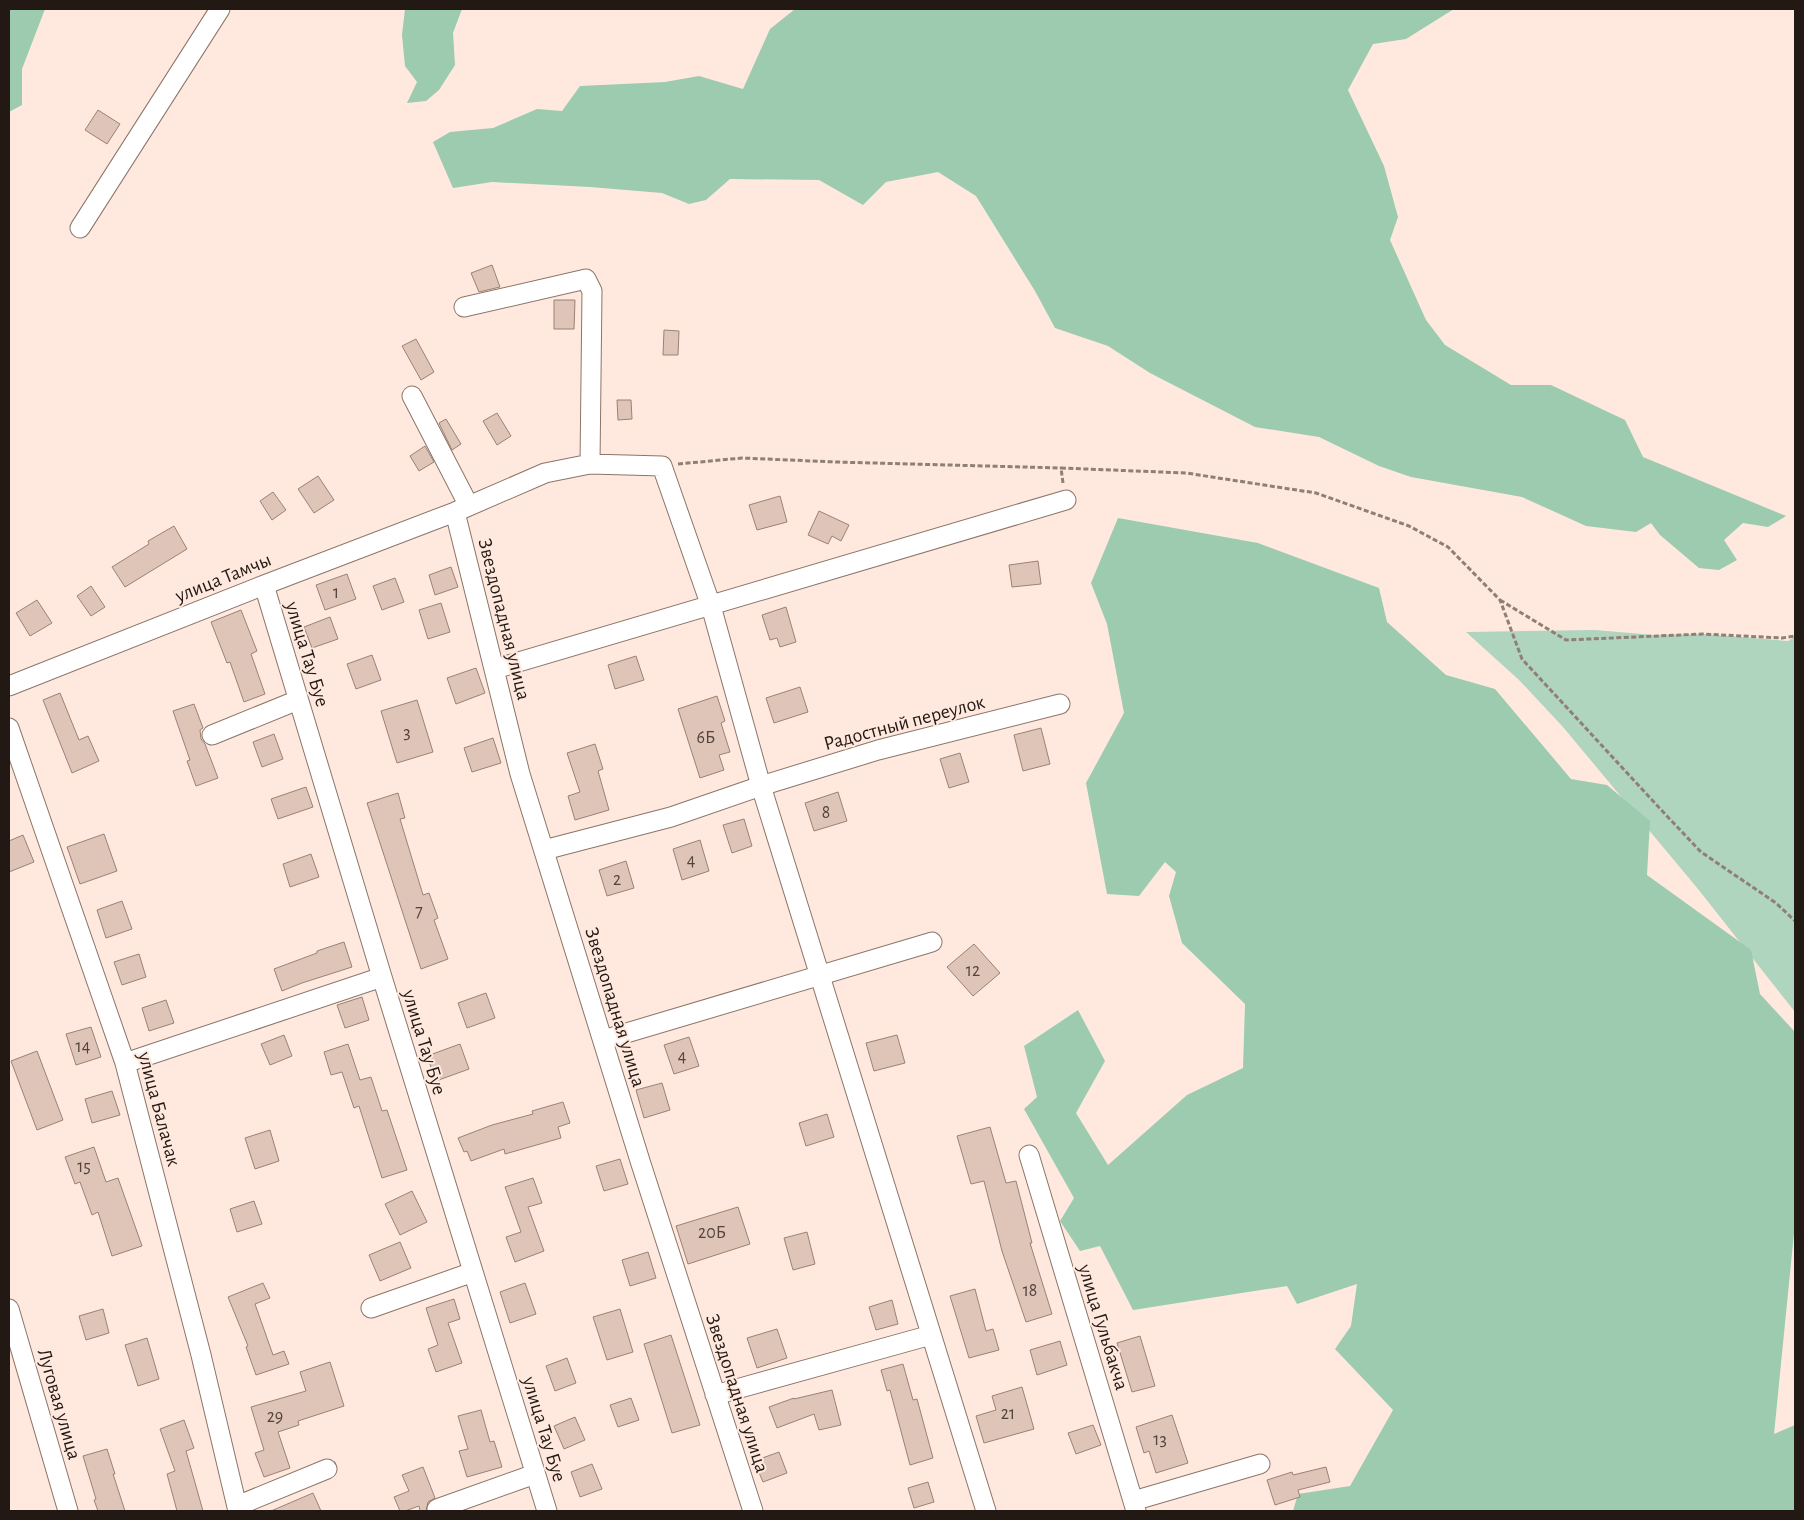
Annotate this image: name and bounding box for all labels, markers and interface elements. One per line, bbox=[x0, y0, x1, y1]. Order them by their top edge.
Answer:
street label: Звездопадная улица bbox=[474, 536, 534, 702]
street label: улица Тамчы bbox=[172, 550, 274, 607]
house number: 1 bbox=[333, 584, 339, 602]
street label: улица Тау Буе bbox=[281, 598, 332, 709]
street label: Радостный переулок bbox=[822, 692, 987, 754]
house number: 3 bbox=[403, 724, 411, 742]
house number: 6Б bbox=[697, 729, 715, 747]
house number: 8 bbox=[822, 804, 830, 822]
house number: 4 bbox=[687, 852, 696, 870]
house number: 2 bbox=[613, 871, 621, 889]
house number: 7 bbox=[415, 903, 423, 921]
street label: Звездопадная улица bbox=[581, 925, 649, 1089]
house number: 12 bbox=[966, 962, 980, 980]
street label: улица Тау Буе bbox=[398, 986, 449, 1097]
house number: 14 bbox=[76, 1038, 91, 1056]
house number: 4 bbox=[678, 1048, 687, 1066]
street label: улица Балачак bbox=[134, 1049, 184, 1169]
house number: 15 bbox=[77, 1158, 91, 1176]
house number: 20Б bbox=[698, 1224, 726, 1242]
street label: улица Гульбакча bbox=[1074, 1261, 1132, 1393]
house number: 18 bbox=[1023, 1282, 1037, 1300]
street label: Звездопадная улица bbox=[702, 1311, 772, 1475]
street label: Луговая улица bbox=[34, 1347, 84, 1462]
street label: улица Тау Буе bbox=[518, 1373, 569, 1484]
house number: 21 bbox=[1001, 1405, 1015, 1423]
house number: 29 bbox=[267, 1408, 283, 1426]
house number: 13 bbox=[1153, 1431, 1167, 1449]

